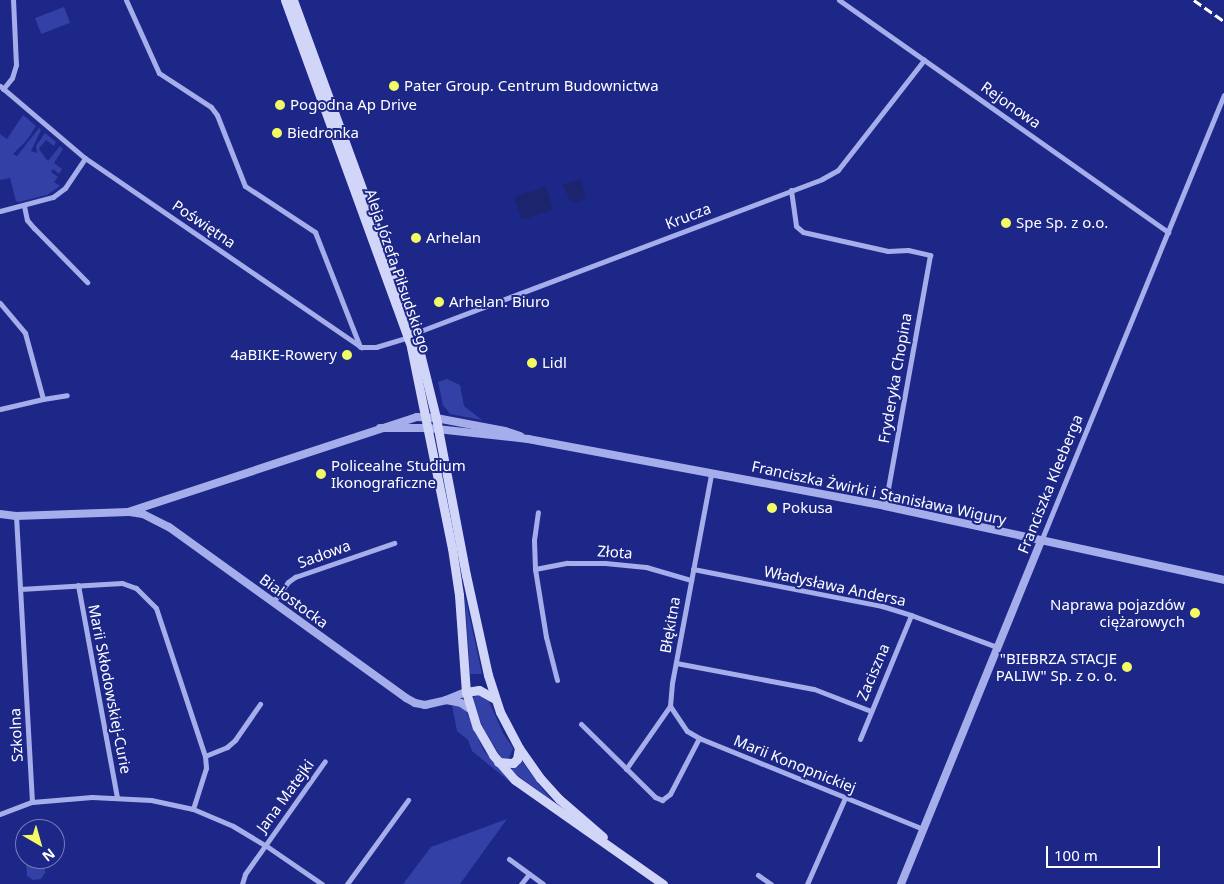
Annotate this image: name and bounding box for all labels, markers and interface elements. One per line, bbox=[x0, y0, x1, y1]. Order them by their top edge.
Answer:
place label: Pater Group. Centrum Budownictwa bbox=[404, 77, 659, 95]
street label: Rejonowa bbox=[978, 78, 1044, 132]
marker: Pater Group. Centrum Budownictwa bbox=[388, 80, 400, 92]
place label: Pogodna Ap Drive bbox=[290, 96, 417, 114]
marker: Pogodna Ap Drive bbox=[274, 99, 286, 111]
place label: Biedronka bbox=[287, 124, 359, 142]
marker: Biedronka bbox=[271, 127, 283, 139]
street label: Aleja Józefa Piłsudskiego bbox=[361, 187, 435, 355]
street label: Poświętna bbox=[169, 196, 239, 252]
street label: Krucza bbox=[663, 199, 713, 233]
place label: Spe Sp. z o.o. bbox=[1016, 214, 1108, 232]
marker: Spe Sp. z o.o. bbox=[1000, 217, 1012, 229]
place label: Arhelan bbox=[426, 229, 481, 247]
marker: Arhelan bbox=[410, 232, 422, 244]
place label: Arhelan. Biuro bbox=[449, 293, 550, 311]
marker: Arhelan. Biuro bbox=[433, 296, 445, 308]
street label: Fryderyka Chopina bbox=[875, 311, 915, 445]
place label: 4aBIKE-Rowery bbox=[231, 346, 337, 364]
marker: 4aBIKE-Rowery bbox=[341, 349, 353, 361]
place label: Lidl bbox=[542, 354, 567, 372]
marker: Lidl bbox=[526, 357, 538, 369]
street label: Franciszka Kleeberga bbox=[1014, 412, 1086, 556]
place label: Policealne Studium Ikonograficzne bbox=[331, 456, 466, 491]
street label: Franciszka Żwirki i Stanisława Wigury bbox=[750, 457, 1008, 529]
marker: Policealne Studium Ikonograficzne bbox=[315, 468, 327, 480]
place label: Pokusa bbox=[782, 499, 833, 517]
marker: Pokusa bbox=[766, 502, 778, 514]
street label: Sadowa bbox=[295, 536, 353, 572]
street label: Złota bbox=[597, 542, 633, 562]
street label: Władysława Andersa bbox=[762, 562, 908, 610]
street label: Białostocka bbox=[256, 570, 332, 632]
street label: Błękitna bbox=[656, 595, 684, 655]
place label: Naprawa pojazdów ciężarowych bbox=[1050, 595, 1185, 630]
street label: Marii Skłodowskiej-Curie bbox=[85, 603, 135, 775]
marker: Naprawa pojazdów ciężarowych bbox=[1189, 607, 1201, 619]
street label: Zaciszna bbox=[853, 641, 893, 703]
place label: "BIEBRZA STACJE PALIW" Sp. z o. o. bbox=[996, 649, 1117, 684]
marker: "BIEBRZA STACJE PALIW" Sp. z o. o. bbox=[1121, 661, 1133, 673]
street label: Szkolna bbox=[6, 708, 26, 762]
street label: Marii Konopnickiej bbox=[731, 731, 859, 797]
street label: Jana Matejki bbox=[253, 756, 317, 836]
north arrow bbox=[15, 819, 65, 869]
scale bar bbox=[1049, 836, 1163, 868]
text: N bbox=[39, 844, 59, 866]
text: 100 m bbox=[1054, 845, 1098, 865]

